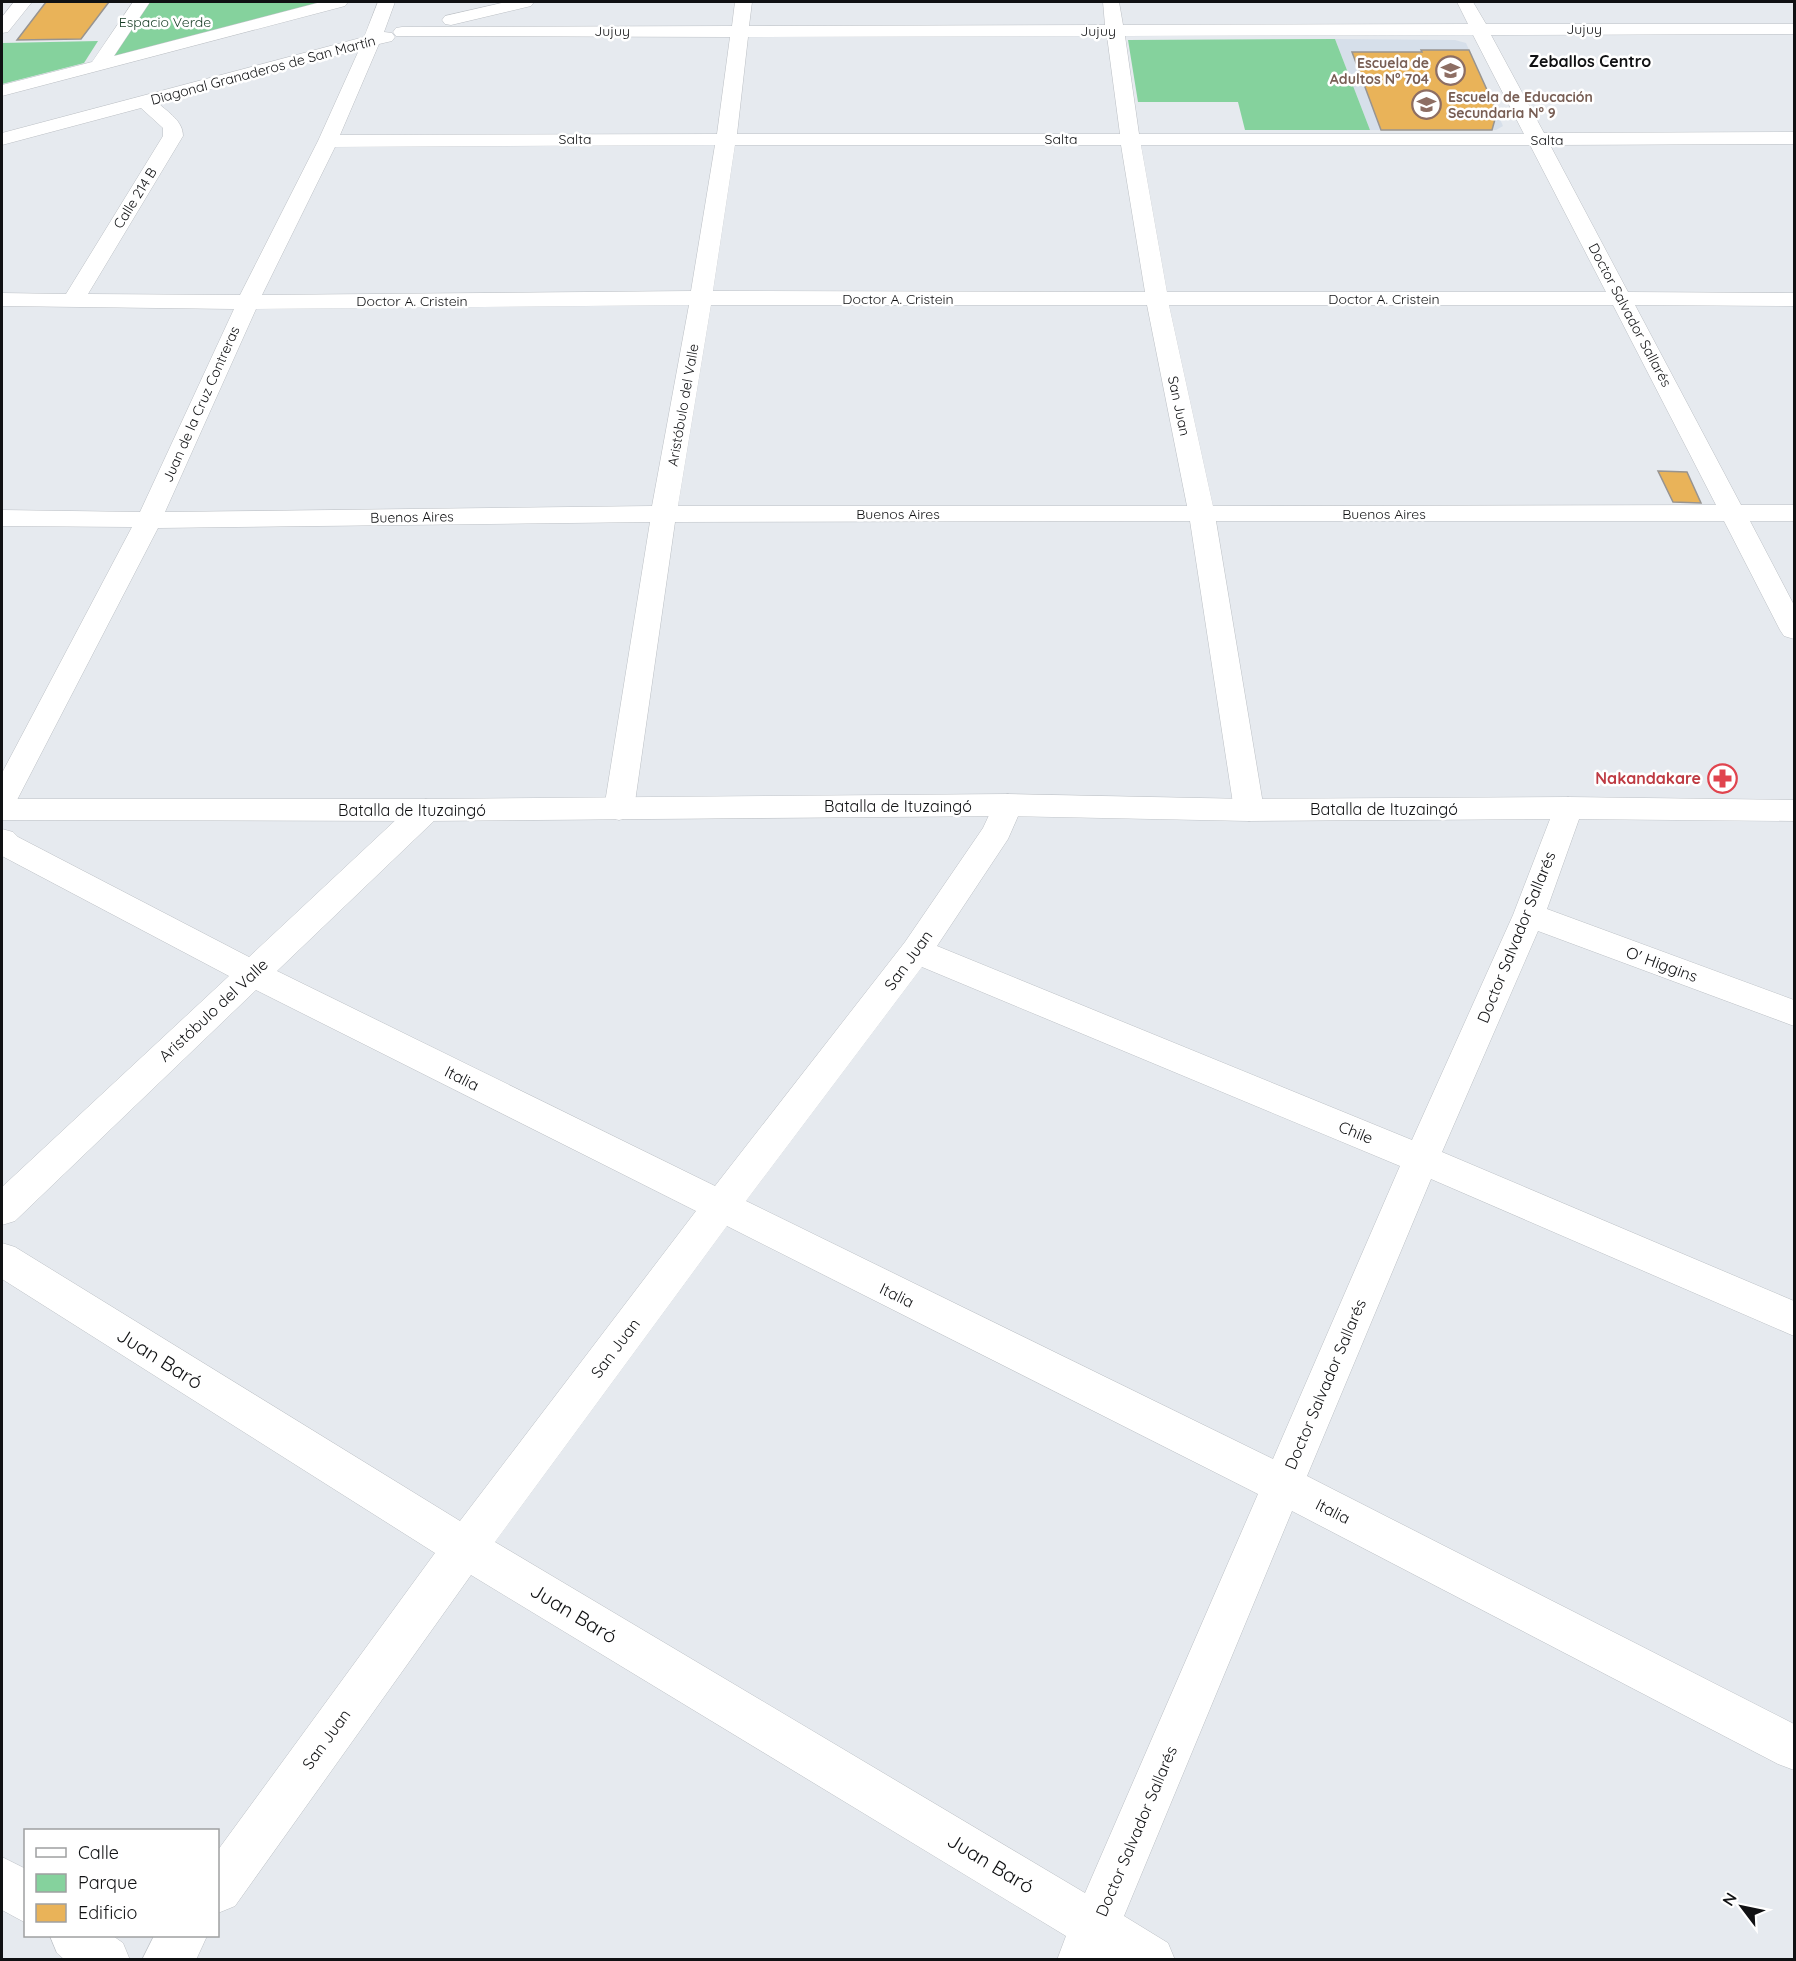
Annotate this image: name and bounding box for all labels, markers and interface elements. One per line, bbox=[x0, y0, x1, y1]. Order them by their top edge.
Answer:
park label: Espacio Verde bbox=[119, 13, 211, 31]
street label: Jujuy bbox=[1566, 20, 1602, 38]
street label: Jujuy bbox=[594, 22, 630, 40]
street label: Jujuy bbox=[1080, 22, 1116, 40]
street label: Diagonal Granaderos de San Martín bbox=[149, 31, 377, 109]
district label: Zeballos Centro bbox=[1529, 51, 1651, 71]
place label: Escuela de Adultos N° 704 bbox=[1330, 54, 1429, 88]
school or university icon: Escuela de Adultos N° 704 bbox=[1434, 55, 1466, 87]
place label: Escuela de Educación Secundaria N° 9 bbox=[1448, 88, 1593, 122]
school or university icon: Escuela de Educación Secundaria N° 9 bbox=[1411, 89, 1443, 121]
street label: Salta bbox=[559, 130, 591, 148]
street label: Salta bbox=[1045, 130, 1077, 148]
street label: Salta bbox=[1531, 131, 1563, 149]
street label: Calle 214 B bbox=[109, 164, 161, 232]
street label: Doctor Salvador Sallarés bbox=[1584, 240, 1676, 390]
street label: Doctor A. Cristein bbox=[842, 290, 954, 308]
street label: Doctor A. Cristein bbox=[1328, 290, 1440, 308]
street label: Doctor A. Cristein bbox=[356, 292, 468, 310]
street label: Juan de la Cruz Contreras bbox=[158, 323, 244, 485]
street label: Aristóbulo del Valle bbox=[663, 342, 703, 468]
street label: San Juan bbox=[1164, 374, 1194, 438]
street label: Buenos Aires bbox=[856, 505, 940, 523]
street label: Buenos Aires bbox=[1342, 505, 1426, 523]
street label: Buenos Aires bbox=[370, 507, 454, 527]
pharmacy icon: Nakandakare bbox=[1706, 762, 1738, 794]
place label: Nakandakare bbox=[1595, 768, 1701, 788]
street label: Batalla de Ituzaingó bbox=[824, 796, 972, 816]
street label: Batalla de Ituzaingó bbox=[1310, 799, 1458, 819]
street label: Batalla de Ituzaingó bbox=[338, 800, 486, 820]
street label: Doctor Salvador Sallarés bbox=[1472, 848, 1560, 1026]
street label: San Juan bbox=[879, 926, 937, 994]
street label: O' Higgins bbox=[1623, 942, 1701, 986]
street label: Aristóbulo del Valle bbox=[154, 954, 272, 1066]
street label: Italia bbox=[441, 1061, 483, 1095]
street label: Chile bbox=[1336, 1116, 1376, 1148]
street label: Italia bbox=[876, 1278, 918, 1312]
street label: Doctor Salvador Sallarés bbox=[1280, 1296, 1370, 1472]
street label: San Juan bbox=[586, 1314, 644, 1382]
street label: Juan Baró bbox=[112, 1322, 208, 1394]
street label: Italia bbox=[1312, 1494, 1354, 1528]
street label: Juan Baró bbox=[526, 1577, 622, 1649]
street label: San Juan bbox=[297, 1705, 355, 1773]
street label: Doctor Salvador Sallarés bbox=[1091, 1743, 1181, 1919]
street label: Juan Baró bbox=[943, 1827, 1039, 1899]
legend bbox=[24, 1829, 219, 1937]
text: Calle bbox=[78, 1841, 119, 1864]
text: Parque bbox=[78, 1871, 137, 1894]
north arrow bbox=[1712, 1877, 1772, 1937]
text: N bbox=[1718, 1889, 1741, 1909]
text: Edificio bbox=[78, 1901, 137, 1924]

